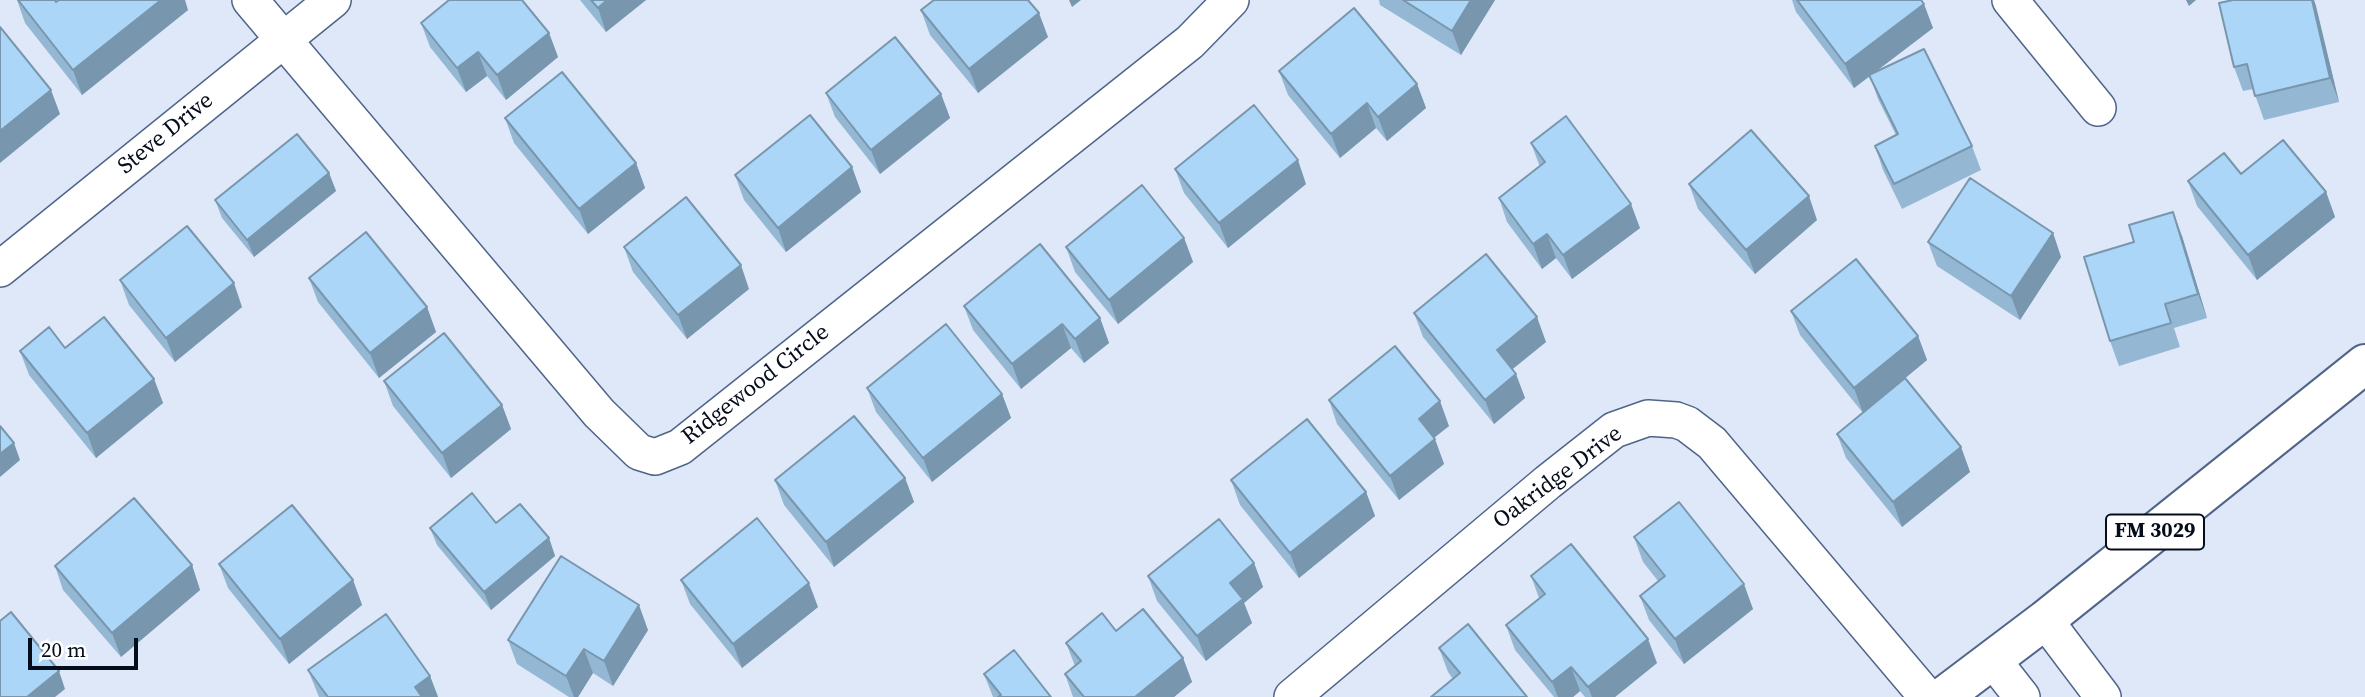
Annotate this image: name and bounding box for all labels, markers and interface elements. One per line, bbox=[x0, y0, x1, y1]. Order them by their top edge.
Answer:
street label: Steve Drive bbox=[113, 87, 219, 181]
street label: Ridgewood Circle bbox=[677, 319, 835, 451]
street label: Oakridge Drive bbox=[1488, 421, 1628, 535]
road number: FM 3029 bbox=[2106, 514, 2204, 550]
scale bar bbox=[32, 624, 142, 668]
text: 20 m bbox=[41, 635, 86, 664]

